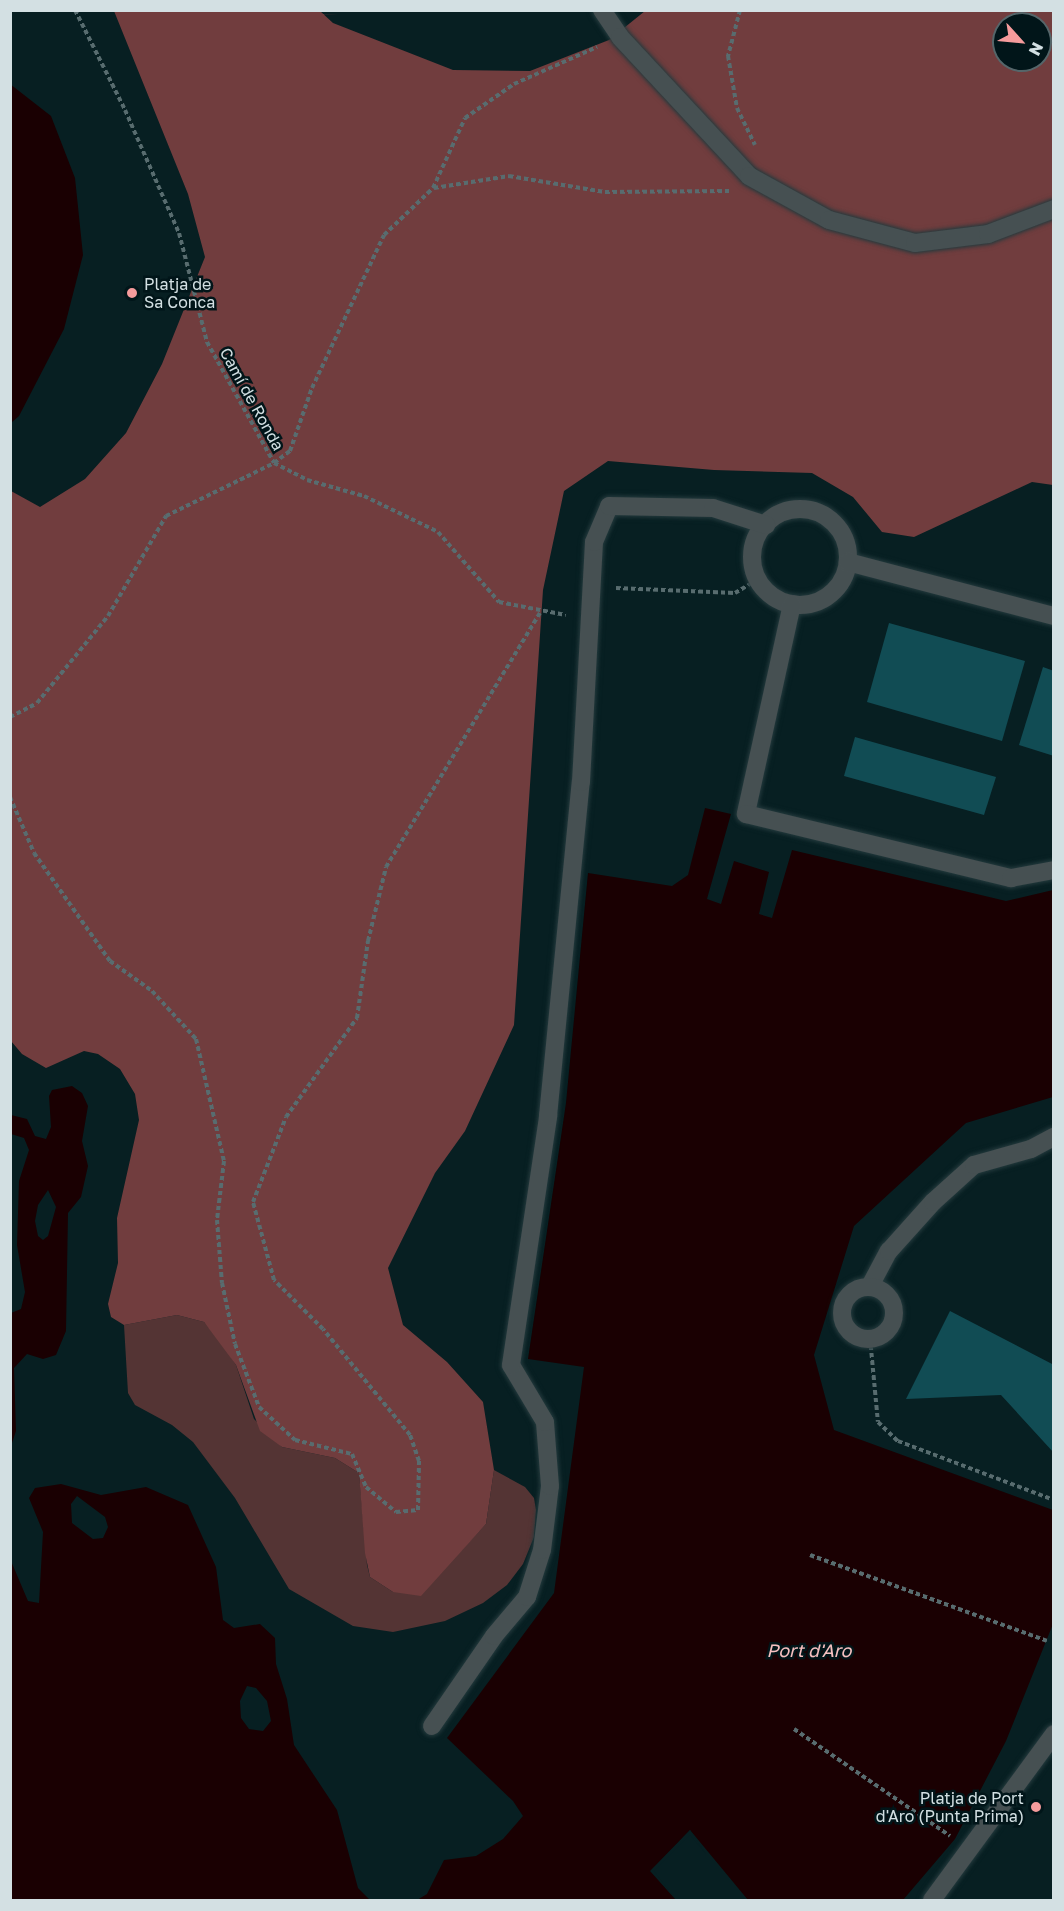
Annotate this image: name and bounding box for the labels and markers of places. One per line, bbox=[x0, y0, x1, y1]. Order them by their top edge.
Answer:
place label: Platja de Sa Conca bbox=[144, 274, 215, 312]
marker: Platja de Sa Conca bbox=[125, 286, 139, 300]
place label: Platja de Port d'Aro (Punta Prima) bbox=[876, 1788, 1024, 1826]
marker: Platja de Port d'Aro (Punta Prima) bbox=[1029, 1800, 1043, 1814]

